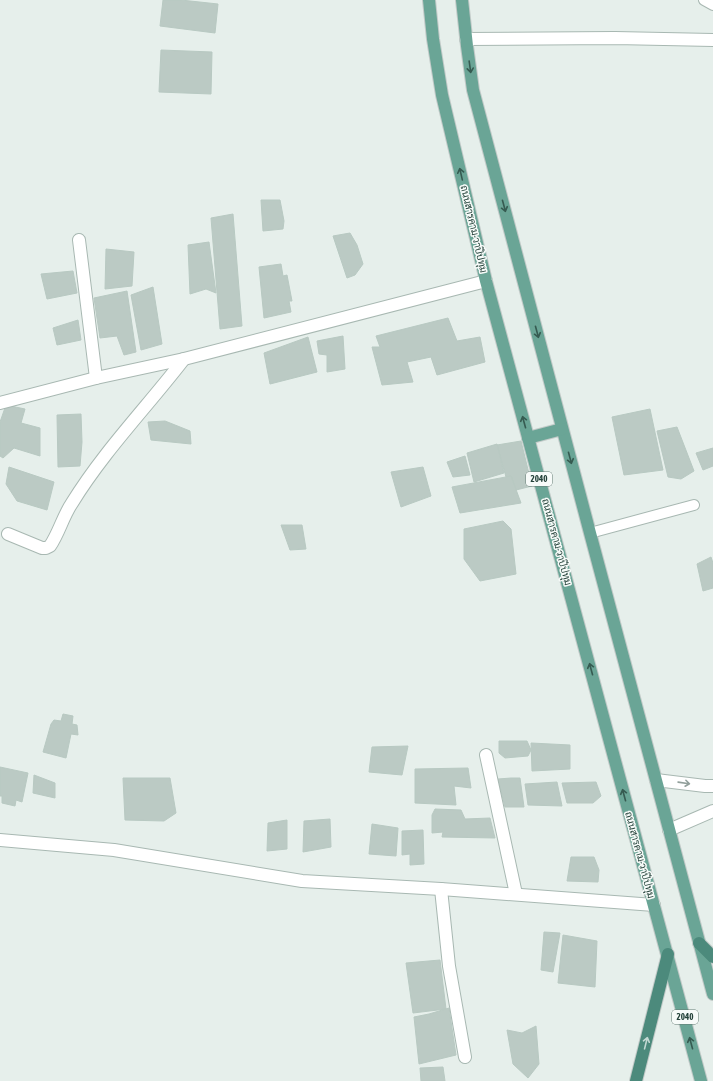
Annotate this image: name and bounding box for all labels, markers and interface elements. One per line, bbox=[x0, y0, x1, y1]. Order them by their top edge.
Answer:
one-way arrow bbox=[466, 60, 474, 73]
one-way arrow bbox=[456, 168, 464, 181]
street label: ถนนสารคาม-วาปีปทุม bbox=[457, 184, 490, 274]
one-way arrow bbox=[501, 200, 508, 213]
one-way arrow bbox=[533, 325, 541, 338]
one-way arrow bbox=[520, 416, 527, 429]
one-way arrow bbox=[566, 451, 574, 464]
road number: 2040 bbox=[526, 472, 552, 486]
street label: ถนนสารคาม-วาปีปทุม bbox=[538, 497, 575, 587]
one-way arrow bbox=[586, 663, 594, 676]
one-way arrow bbox=[677, 779, 690, 787]
one-way arrow bbox=[620, 788, 627, 801]
street label: ถนนสารคาม-วาปีปทุม bbox=[621, 810, 658, 900]
road number: 2040 bbox=[672, 1010, 698, 1024]
one-way arrow bbox=[642, 1037, 650, 1050]
one-way arrow bbox=[687, 1037, 695, 1050]

